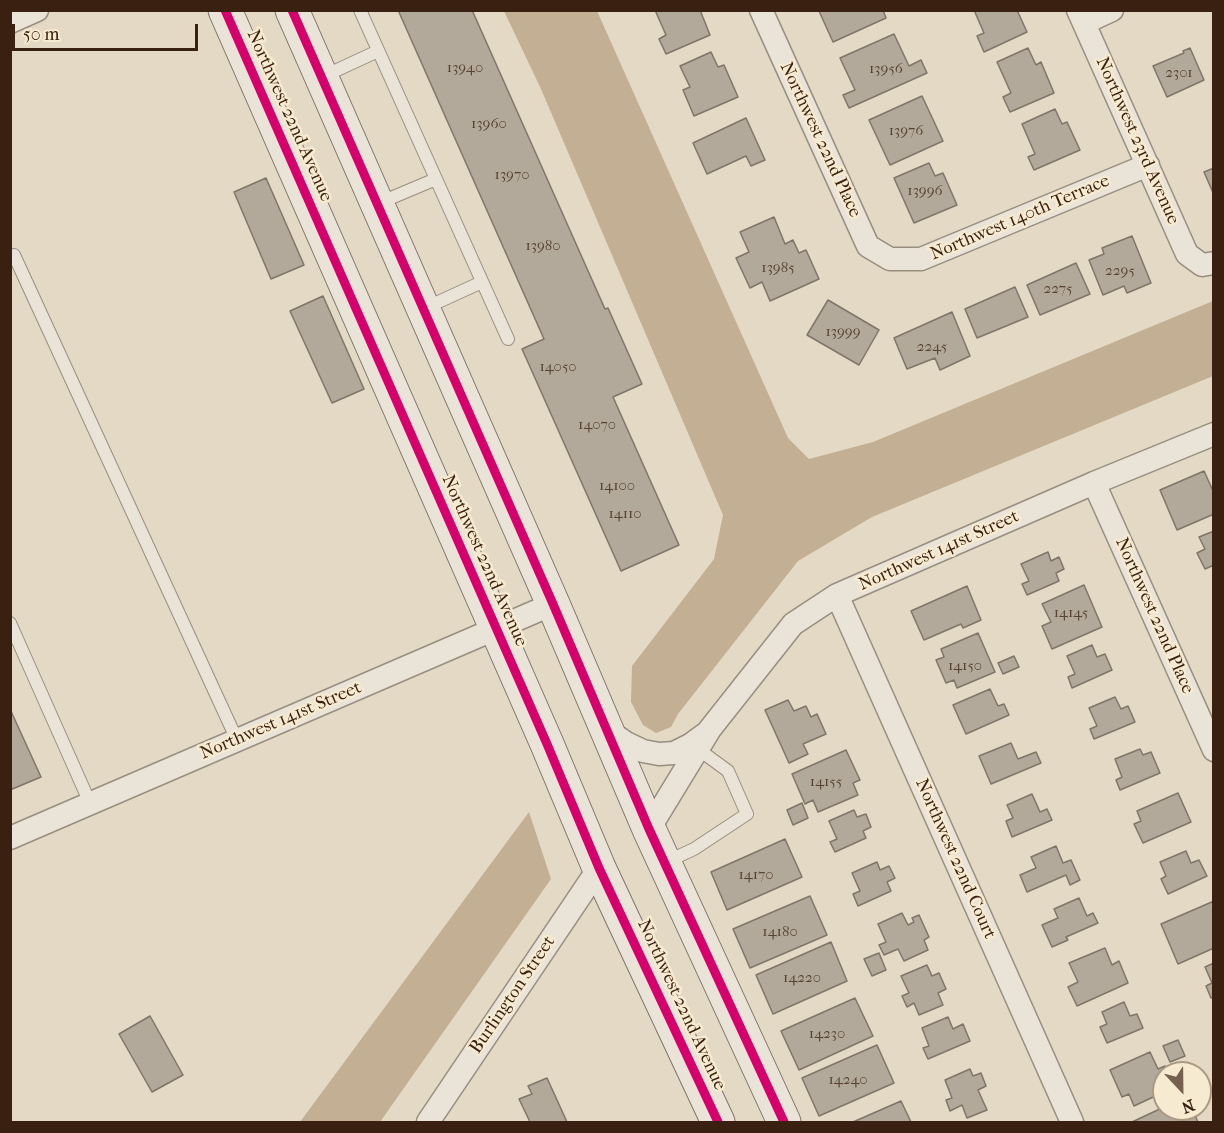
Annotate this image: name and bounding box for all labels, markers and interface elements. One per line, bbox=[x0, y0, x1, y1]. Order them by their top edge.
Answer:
scale bar bbox=[15, 12, 201, 50]
text: 50 m bbox=[23, 24, 59, 45]
street label: Northwest 22nd Avenue bbox=[241, 27, 337, 205]
street label: Northwest 23rd Avenue bbox=[1090, 54, 1184, 228]
house number: 13940 bbox=[447, 59, 483, 77]
street label: Northwest 22nd Place bbox=[775, 59, 865, 221]
house number: 13956 bbox=[869, 60, 903, 78]
house number: 2301 bbox=[1165, 64, 1193, 82]
house number: 13960 bbox=[471, 115, 507, 133]
house number: 13976 bbox=[889, 122, 923, 140]
house number: 13970 bbox=[495, 166, 529, 184]
street label: Northwest 140th Terrace bbox=[927, 170, 1113, 266]
house number: 13996 bbox=[907, 182, 943, 200]
house number: 13980 bbox=[525, 237, 561, 255]
house number: 13985 bbox=[761, 259, 795, 277]
house number: 2295 bbox=[1105, 262, 1135, 280]
house number: 2275 bbox=[1043, 280, 1073, 298]
house number: 13999 bbox=[825, 323, 861, 341]
house number: 2245 bbox=[917, 338, 947, 356]
house number: 14050 bbox=[539, 358, 577, 376]
house number: 14070 bbox=[578, 416, 616, 434]
street label: Northwest 22nd Avenue bbox=[436, 472, 532, 650]
house number: 14100 bbox=[599, 477, 635, 495]
house number: 14110 bbox=[608, 505, 642, 523]
street label: Northwest 141st Street bbox=[856, 506, 1022, 596]
street label: Northwest 22nd Place bbox=[1110, 535, 1198, 697]
house number: 14145 bbox=[1054, 604, 1088, 622]
house number: 14150 bbox=[948, 657, 982, 675]
street label: Northwest 141st Street bbox=[197, 677, 365, 765]
house number: 14155 bbox=[810, 773, 842, 791]
street label: Northwest 22nd Court bbox=[910, 776, 1000, 942]
house number: 14170 bbox=[738, 866, 774, 884]
street label: Northwest 22nd Avenue bbox=[632, 916, 730, 1094]
house number: 14180 bbox=[762, 923, 798, 941]
street label: Burlington Street bbox=[466, 932, 560, 1058]
house number: 14220 bbox=[783, 969, 821, 987]
house number: 14230 bbox=[809, 1025, 845, 1043]
north arrow bbox=[1152, 1061, 1212, 1121]
house number: 14240 bbox=[828, 1071, 868, 1089]
text: N bbox=[1179, 1095, 1197, 1117]

